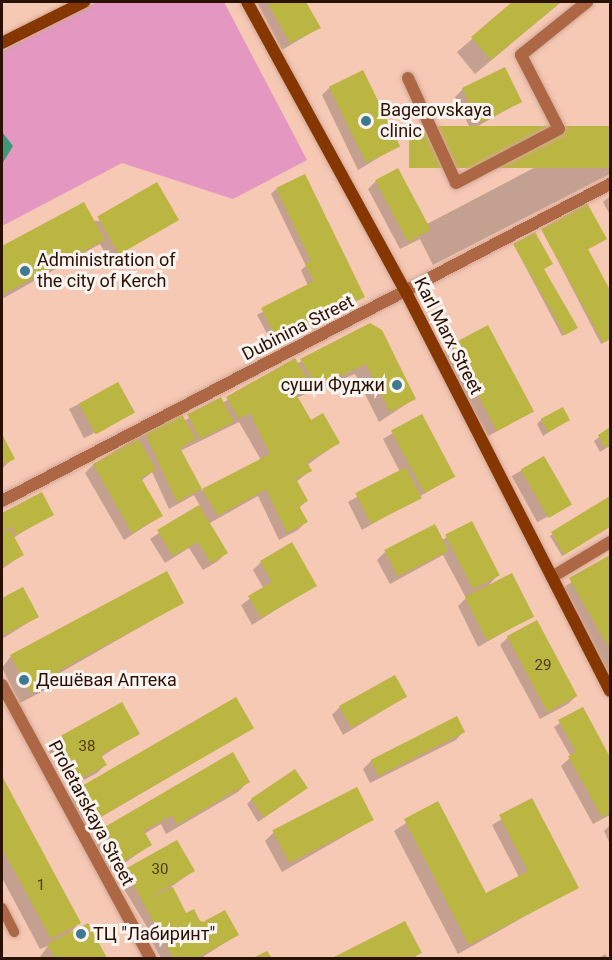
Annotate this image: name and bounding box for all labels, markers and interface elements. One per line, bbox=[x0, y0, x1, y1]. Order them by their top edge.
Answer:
place label: Bagerovskaya clinic bbox=[380, 100, 492, 142]
marker: Bagerovskaya clinic bbox=[357, 112, 375, 130]
place label: Administration of the city of Kerch bbox=[37, 250, 176, 292]
marker: Administration of the city of Kerch bbox=[18, 264, 32, 278]
street label: Karl Marx Street bbox=[409, 274, 487, 398]
street label: Dubinina Street bbox=[239, 291, 357, 365]
place label: суши Фуджи bbox=[281, 374, 385, 396]
marker: суши Фуджи bbox=[390, 378, 404, 392]
house number: 29 bbox=[535, 657, 551, 675]
place label: Дешёвая Аптека bbox=[36, 669, 177, 691]
marker: Дешёвая Аптека bbox=[17, 673, 31, 687]
street label: Proletarskaya Street bbox=[44, 737, 138, 889]
house number: 38 bbox=[79, 738, 95, 756]
house number: 30 bbox=[152, 861, 168, 879]
house number: 1 bbox=[37, 877, 45, 895]
place label: ТЦ "Лабиринт" bbox=[93, 923, 215, 945]
marker: ТЦ "Лабиринт" bbox=[74, 927, 88, 941]

